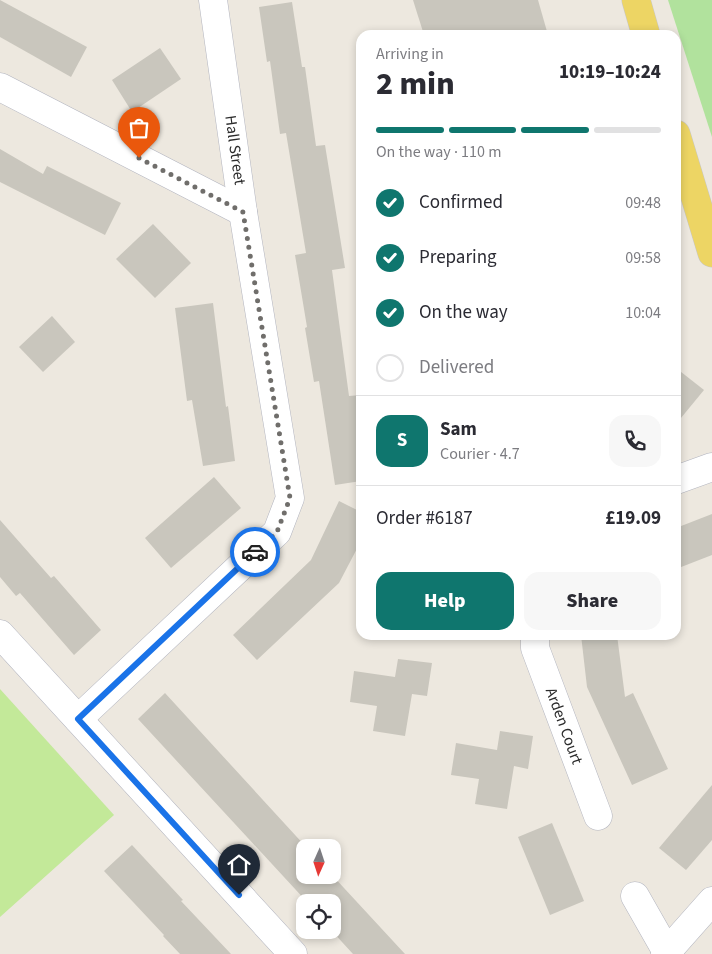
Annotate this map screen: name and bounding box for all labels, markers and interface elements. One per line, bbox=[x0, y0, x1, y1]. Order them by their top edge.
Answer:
text: Arriving in bbox=[376, 43, 444, 65]
text: 10:19–10:24 bbox=[559, 59, 661, 86]
text: 2 min bbox=[376, 61, 455, 107]
pin bbox=[118, 107, 160, 158]
icon: bag bbox=[125, 114, 153, 142]
street label: Hall Street bbox=[219, 114, 251, 187]
text: On the way · 110 m bbox=[376, 141, 501, 163]
icon: check bbox=[376, 189, 404, 217]
text: Confirmed bbox=[419, 189, 503, 216]
text: 09:48 bbox=[625, 192, 661, 214]
icon: check bbox=[376, 244, 404, 272]
text: Preparing bbox=[419, 244, 497, 271]
text: 09:58 bbox=[625, 247, 661, 269]
icon: check bbox=[376, 299, 404, 327]
text: On the way bbox=[419, 299, 508, 326]
text: 10:04 bbox=[625, 302, 661, 324]
text: Delivered bbox=[419, 354, 494, 381]
button: phone bbox=[609, 415, 661, 467]
text: Sam bbox=[440, 416, 477, 443]
text: S bbox=[397, 427, 407, 454]
text: Courier · 4.7 bbox=[440, 443, 520, 465]
text: Order #6187 bbox=[376, 505, 473, 532]
text: £19.09 bbox=[605, 505, 661, 532]
courier bbox=[230, 527, 280, 577]
icon: car bbox=[241, 538, 269, 566]
button: Help bbox=[376, 572, 514, 630]
button: Share bbox=[524, 572, 661, 630]
street label: Arden Court bbox=[540, 684, 588, 768]
north arrow bbox=[296, 839, 341, 884]
map controls bbox=[296, 839, 341, 939]
pin bbox=[218, 844, 260, 895]
icon: home bbox=[225, 851, 253, 879]
button: locate bbox=[296, 894, 341, 939]

